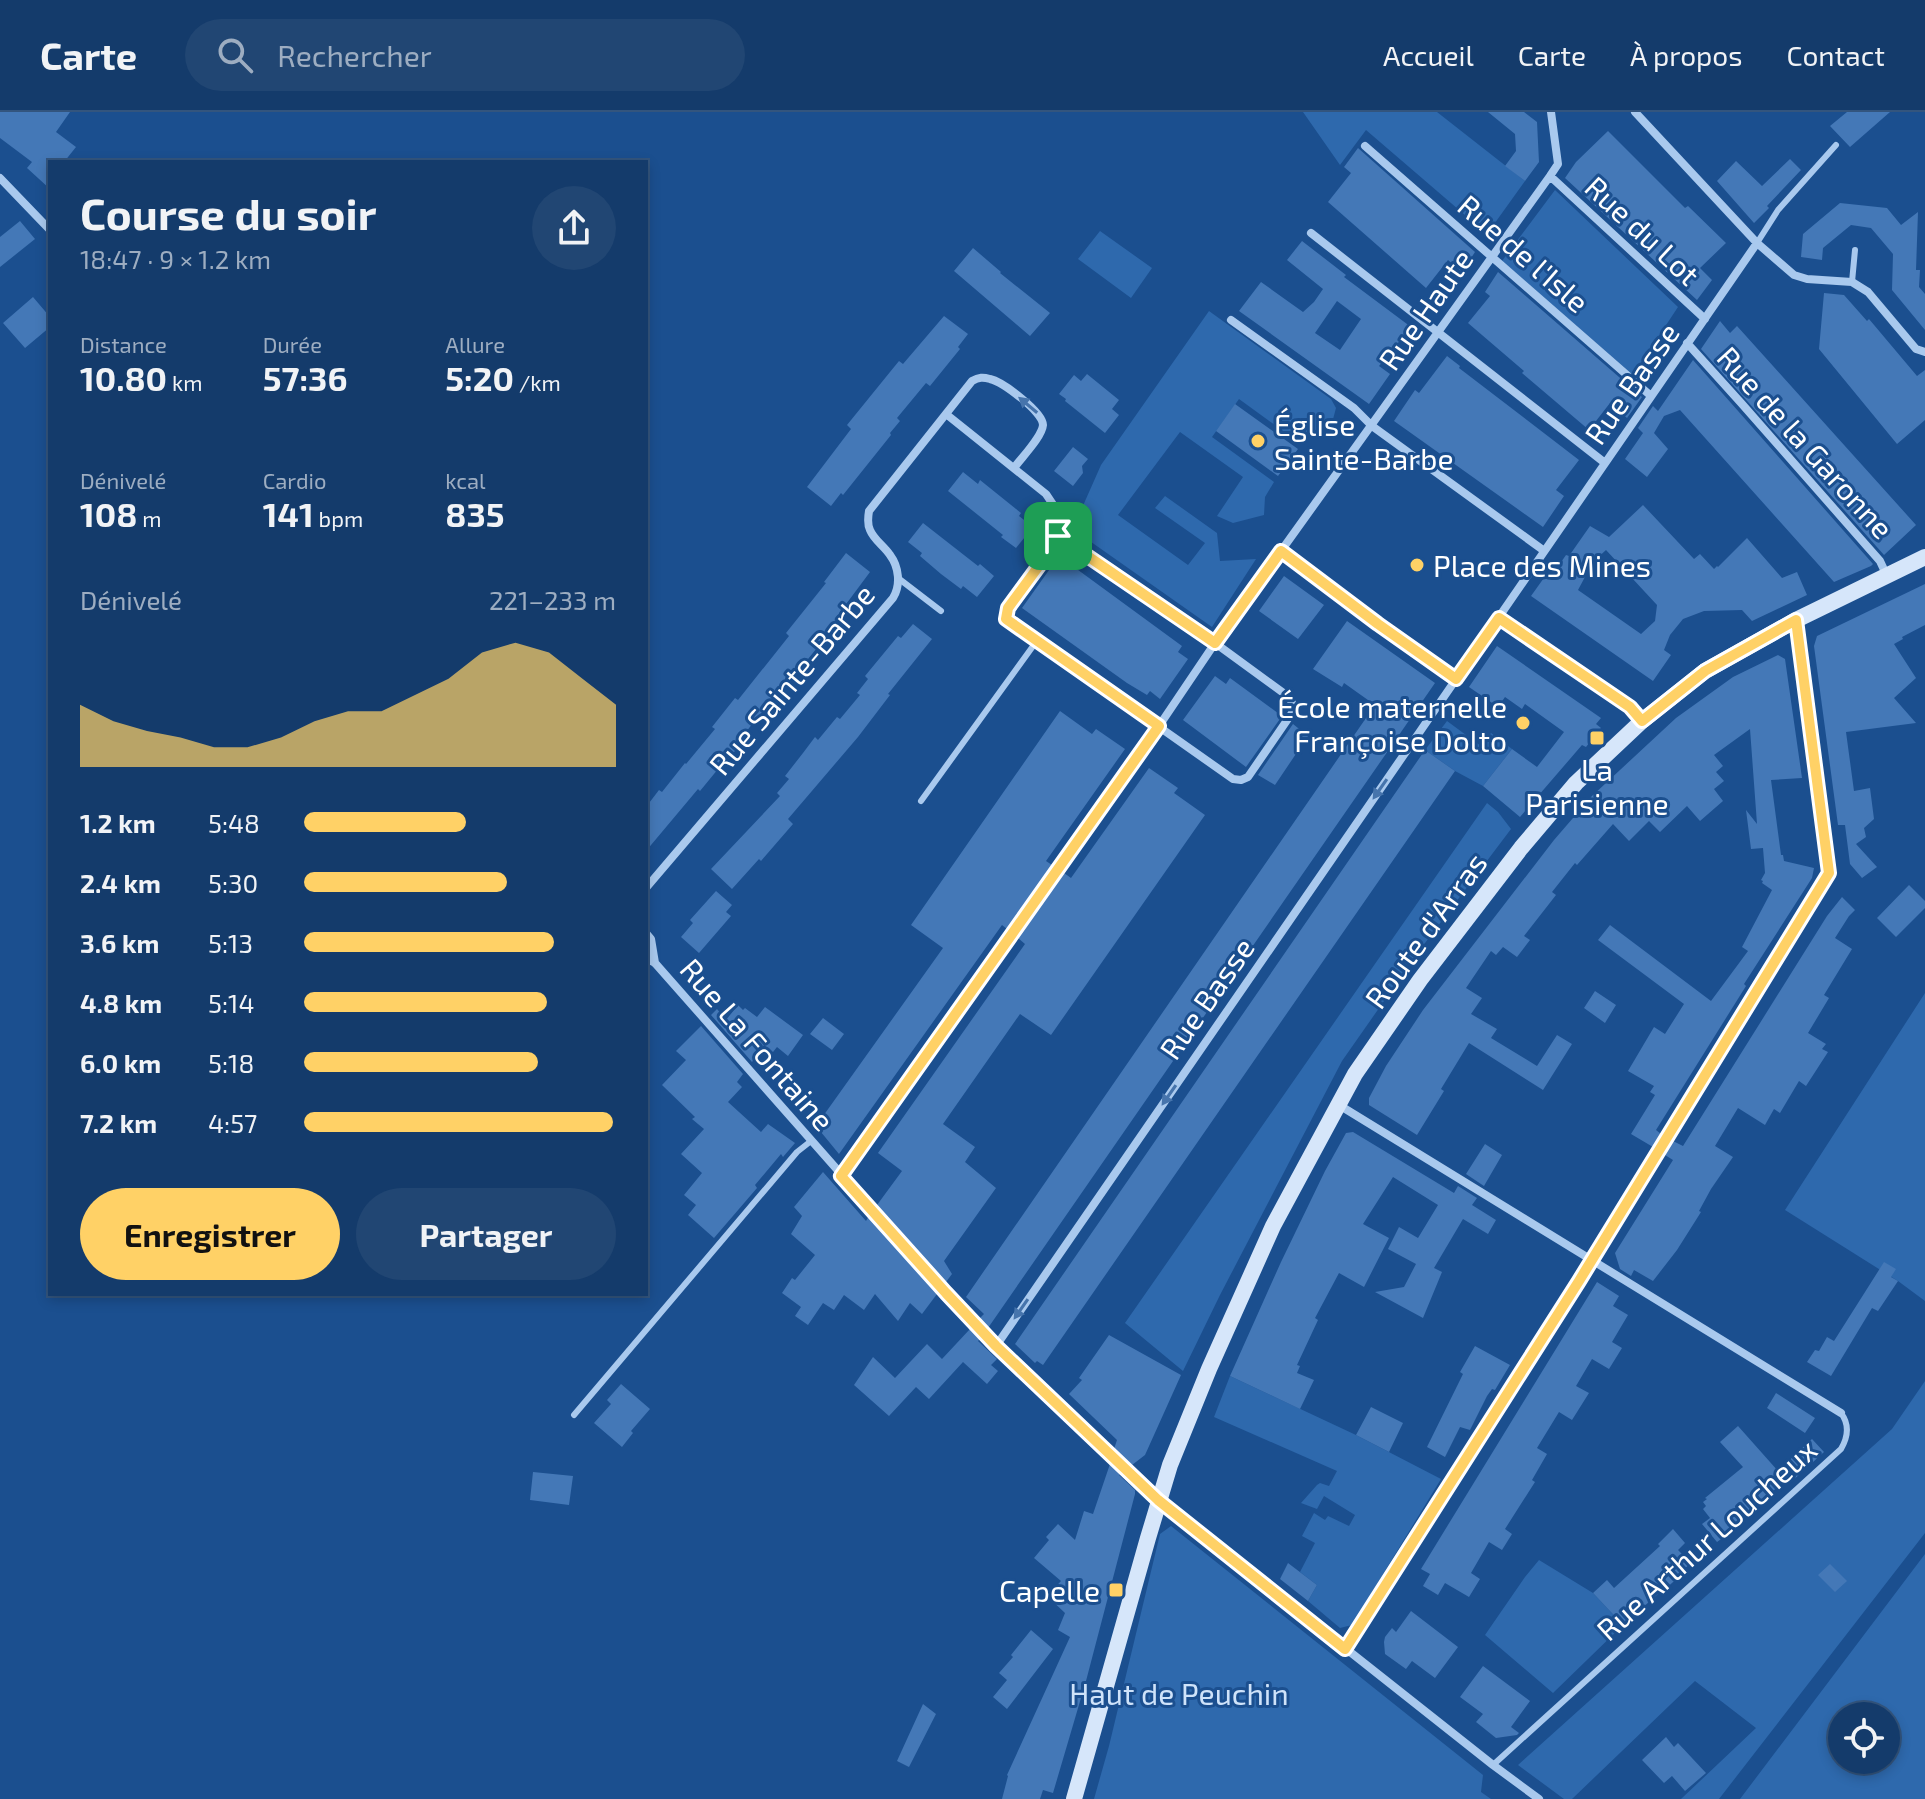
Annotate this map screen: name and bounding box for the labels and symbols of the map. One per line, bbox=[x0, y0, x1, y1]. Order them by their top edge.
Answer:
street label: Rue du Lot bbox=[1578, 168, 1708, 292]
street label: Rue de l'Isle bbox=[1451, 187, 1597, 319]
street label: Rue Haute bbox=[1370, 242, 1480, 376]
street label: Rue Basse bbox=[1576, 315, 1686, 451]
street label: Rue de la Garonne bbox=[1710, 339, 1902, 545]
one-way arrow bbox=[1018, 397, 1038, 414]
place label: Église Sainte-Barbe bbox=[1274, 406, 1454, 476]
marker: Église Sainte-Barbe bbox=[1249, 432, 1267, 450]
pin bbox=[1024, 502, 1092, 570]
place label: Place des Mines bbox=[1433, 547, 1651, 583]
marker: Place des Mines bbox=[1408, 556, 1426, 574]
street label: Rue Sainte-Barbe bbox=[701, 576, 881, 782]
place label: École maternelle Françoise Dolto bbox=[1277, 688, 1507, 759]
marker: École maternelle Françoise Dolto bbox=[1514, 714, 1532, 732]
marker: La Parisienne bbox=[1588, 729, 1606, 747]
place label: La Parisienne bbox=[1525, 751, 1669, 821]
one-way arrow bbox=[1373, 779, 1388, 800]
street label: Route d'Arras bbox=[1356, 845, 1494, 1015]
street label: Rue Basse bbox=[1151, 930, 1261, 1066]
street label: Rue La Fontaine bbox=[674, 951, 842, 1137]
one-way arrow bbox=[1162, 1085, 1177, 1106]
one-way arrow bbox=[1014, 1299, 1029, 1320]
street label: Rue Arthur Loucheux bbox=[1589, 1431, 1823, 1647]
place label: Capelle bbox=[999, 1572, 1100, 1608]
marker: Capelle bbox=[1107, 1581, 1125, 1599]
park label: Haut de Peuchin bbox=[1069, 1675, 1289, 1711]

